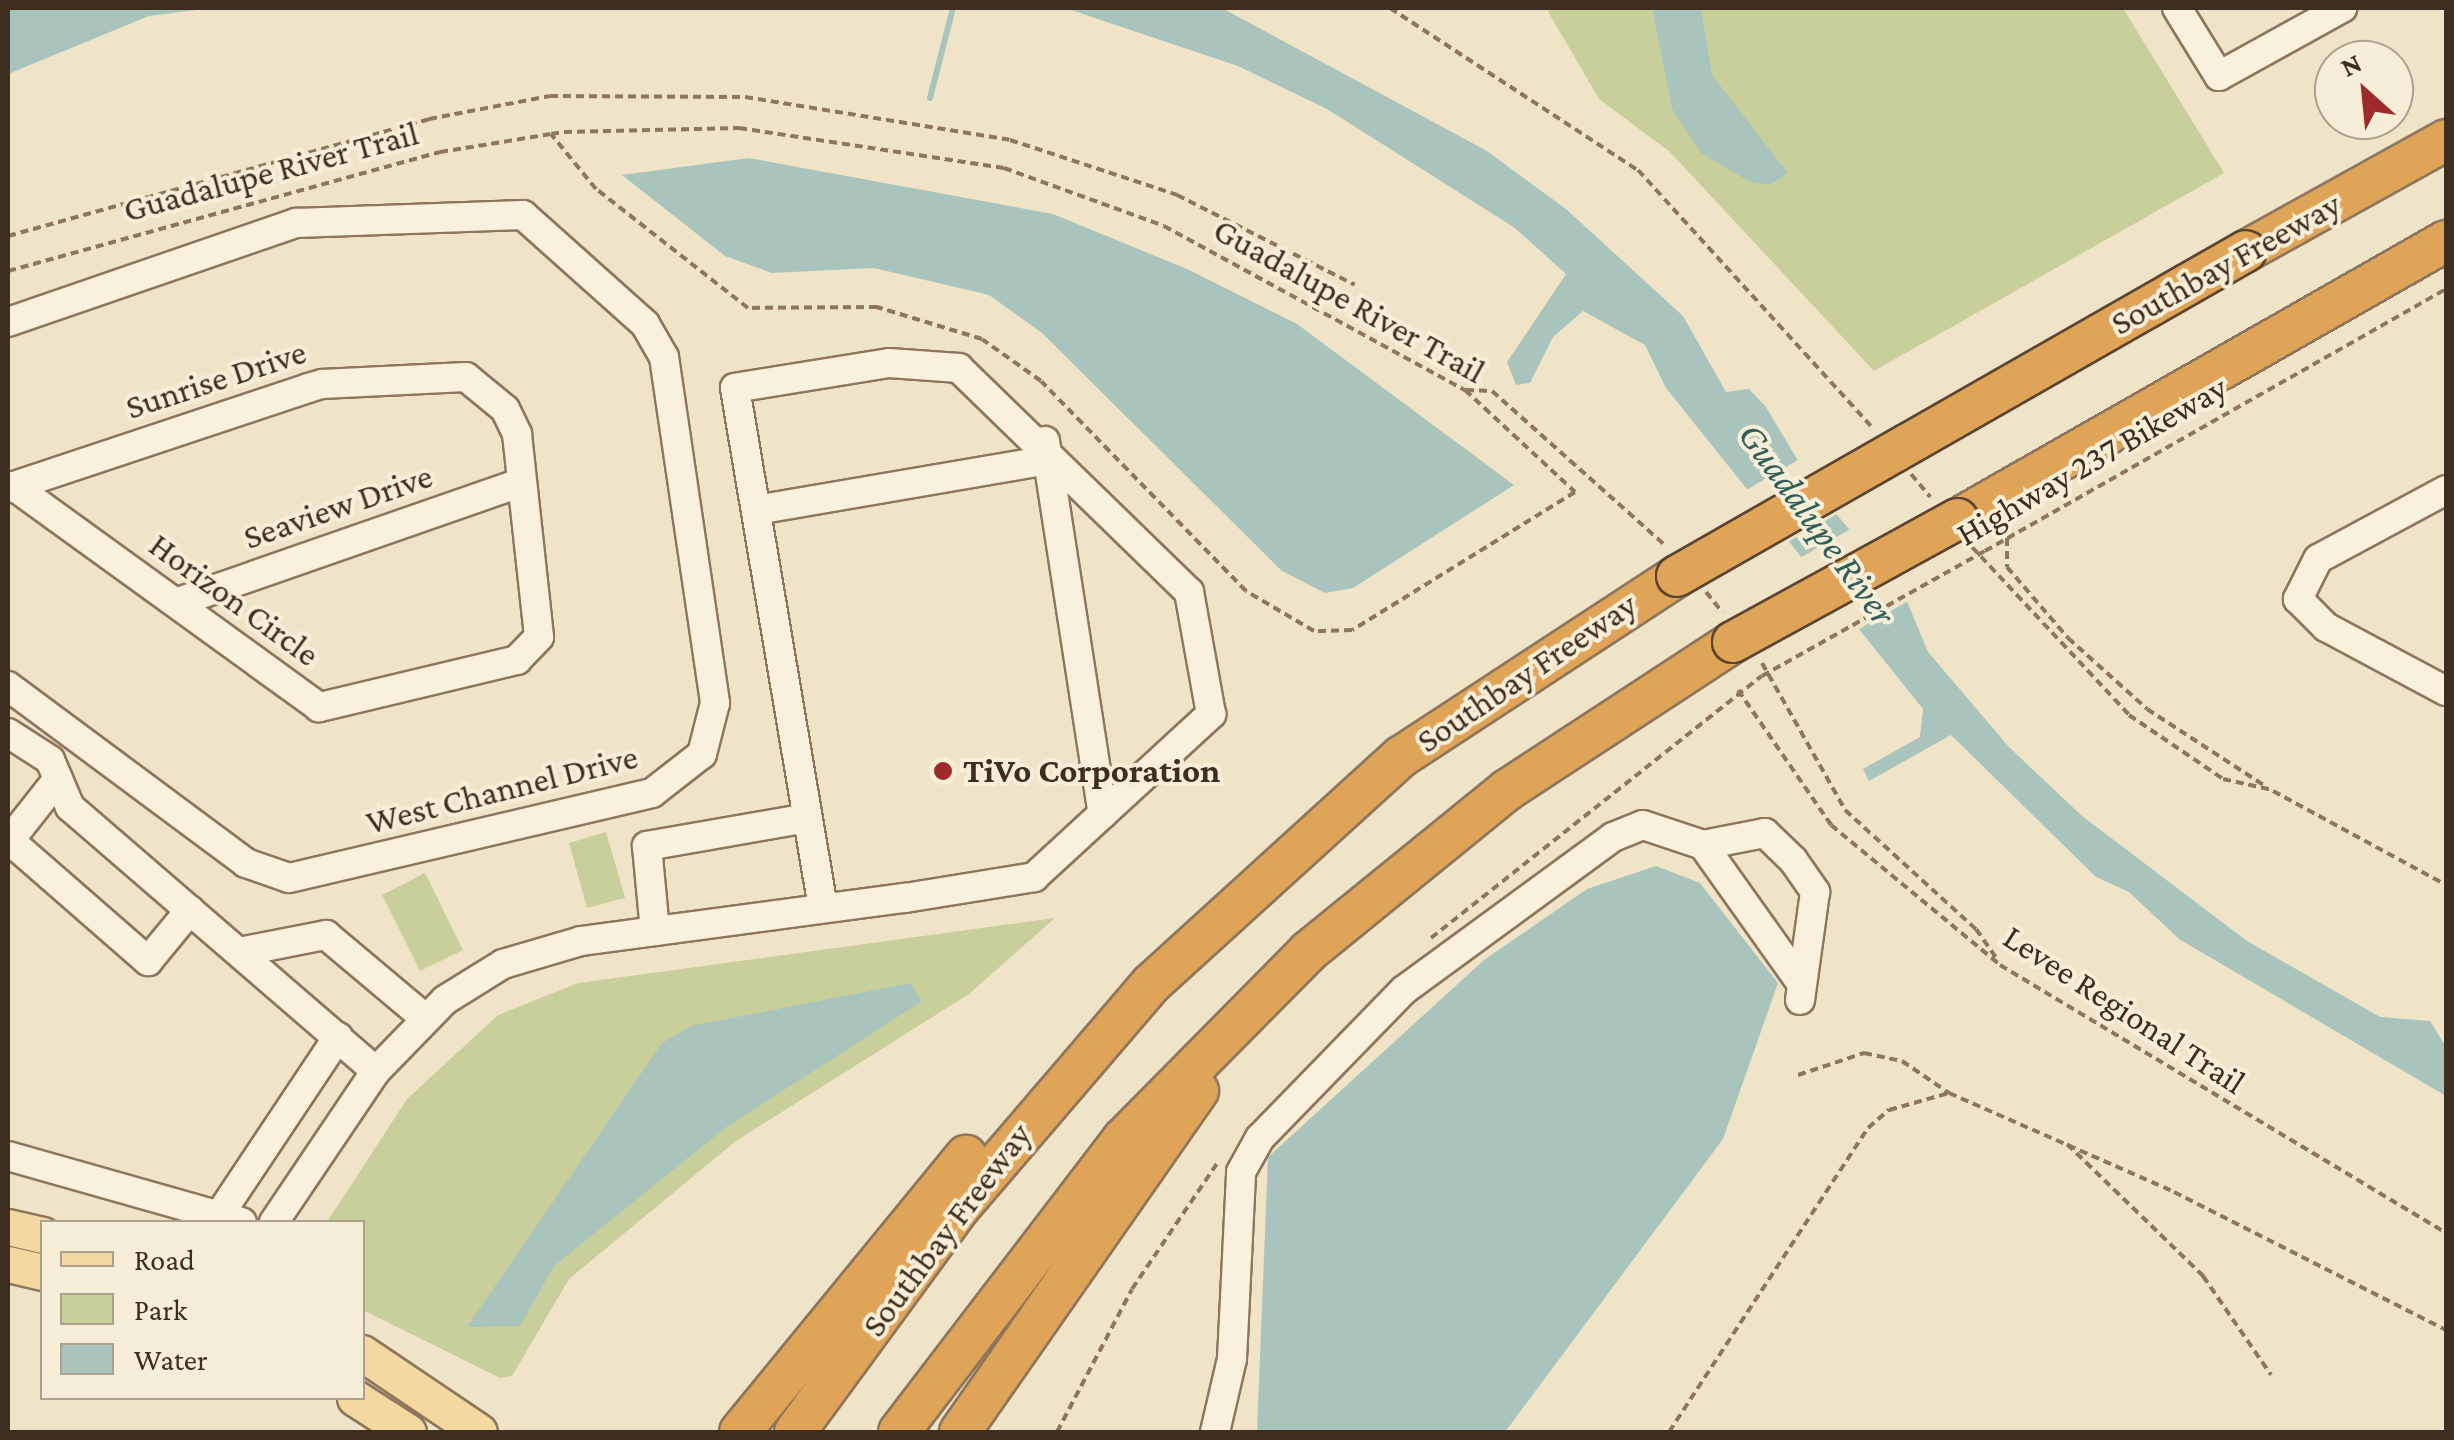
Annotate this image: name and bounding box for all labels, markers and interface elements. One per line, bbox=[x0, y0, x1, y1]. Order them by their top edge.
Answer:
north arrow bbox=[2314, 40, 2414, 140]
text: N bbox=[2336, 46, 2367, 83]
street label: Guadalupe River Trail bbox=[119, 112, 423, 232]
street label: Southbay Freeway bbox=[2104, 183, 2348, 345]
street label: Guadalupe River Trail bbox=[1206, 209, 1492, 393]
street label: Sunrise Drive bbox=[121, 331, 311, 429]
street label: Highway 237 Bikeway bbox=[1949, 366, 2235, 556]
water label: Guadalupe River bbox=[1728, 414, 1906, 634]
street label: Seaview Drive bbox=[238, 455, 438, 559]
street label: Horizon Circle bbox=[141, 524, 327, 676]
street label: Southbay Freeway bbox=[1409, 584, 1645, 762]
street label: West Channel Drive bbox=[362, 736, 642, 844]
place label: TiVo Corporation bbox=[963, 750, 1220, 792]
marker: TiVo Corporation bbox=[932, 760, 954, 782]
street label: Levee Regional Trail bbox=[1995, 916, 2253, 1104]
street label: Southbay Freeway bbox=[853, 1115, 1041, 1345]
legend bbox=[40, 1220, 365, 1400]
text: Road bbox=[134, 1243, 195, 1276]
text: Park bbox=[134, 1293, 187, 1326]
text: Water bbox=[134, 1343, 208, 1376]

